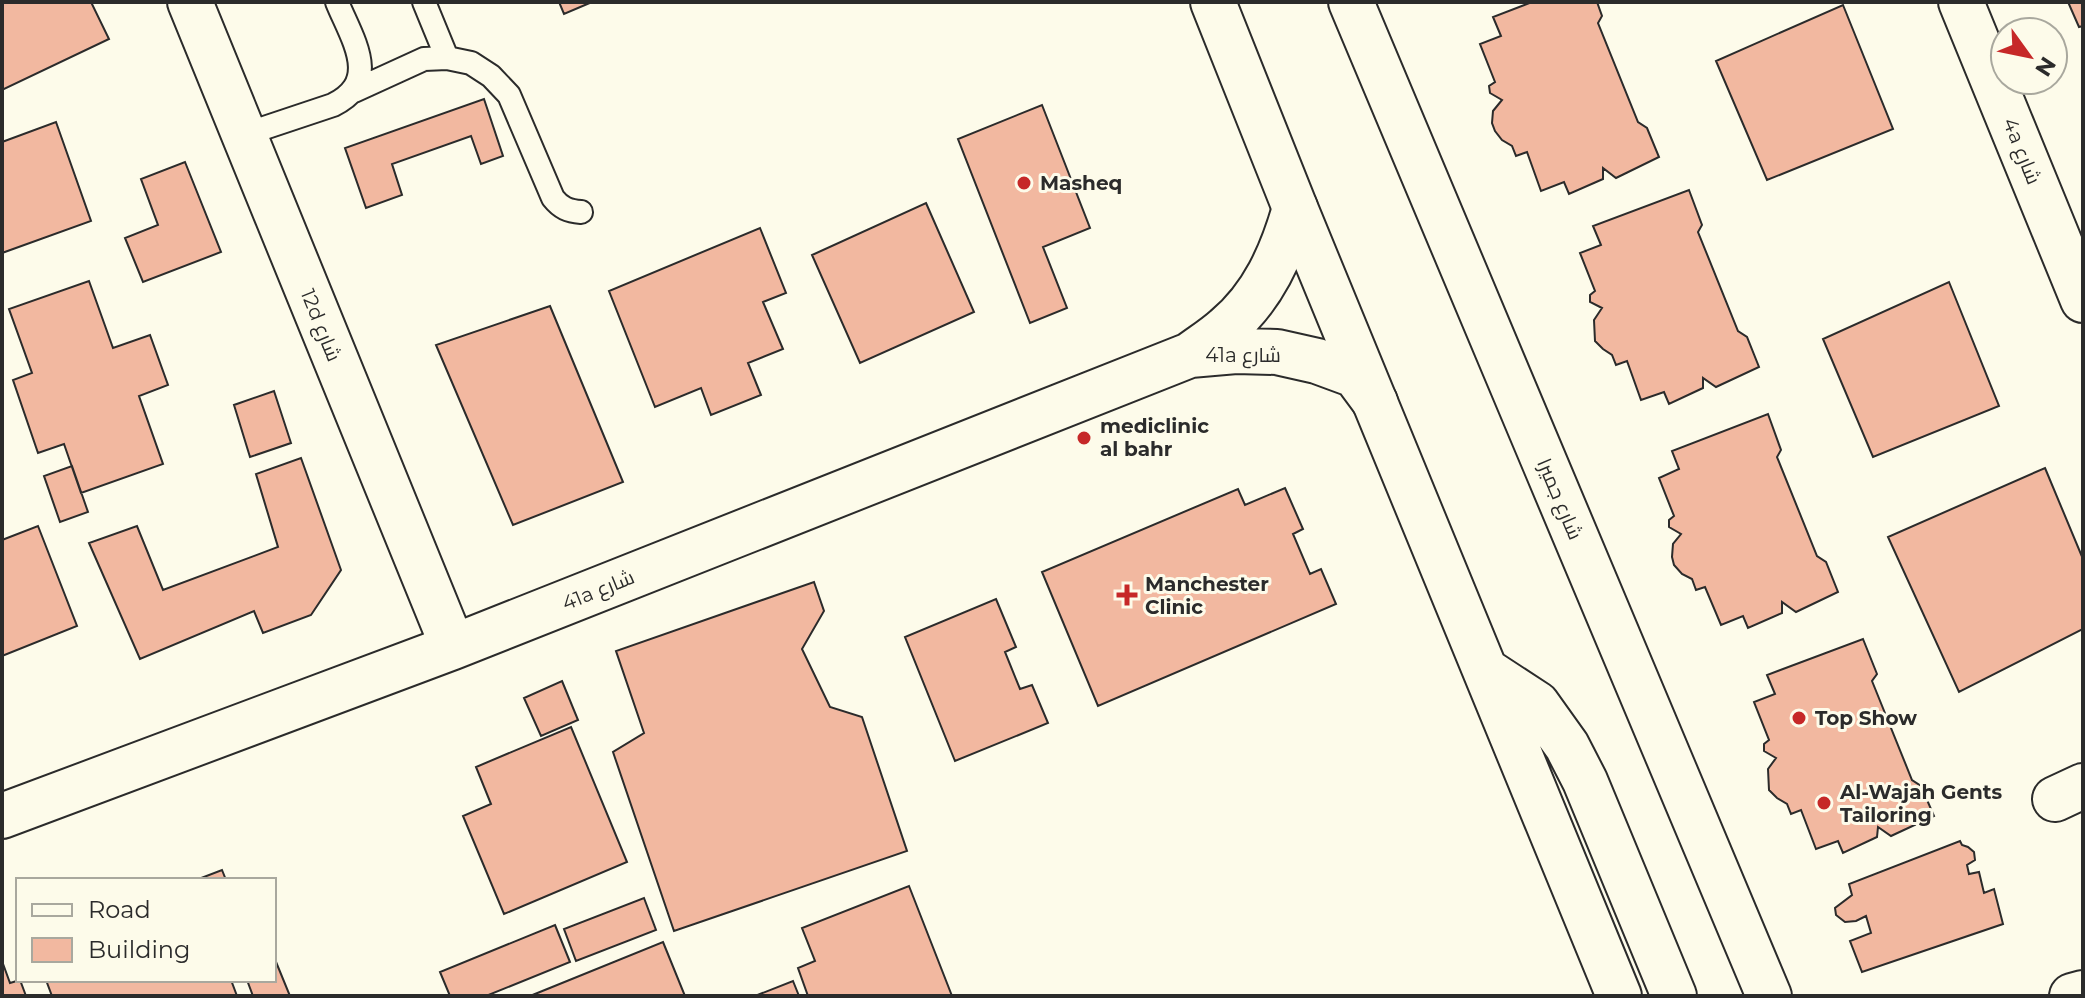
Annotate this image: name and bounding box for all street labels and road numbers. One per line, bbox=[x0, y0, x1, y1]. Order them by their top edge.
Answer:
street label: 4a شارع bbox=[1996, 114, 2046, 189]
street label: 12d شارع bbox=[294, 285, 346, 365]
street label: 41a شارع bbox=[1205, 343, 1281, 369]
street label: شارع جميرا bbox=[1530, 455, 1588, 544]
street label: 41a شارع bbox=[558, 565, 638, 617]

